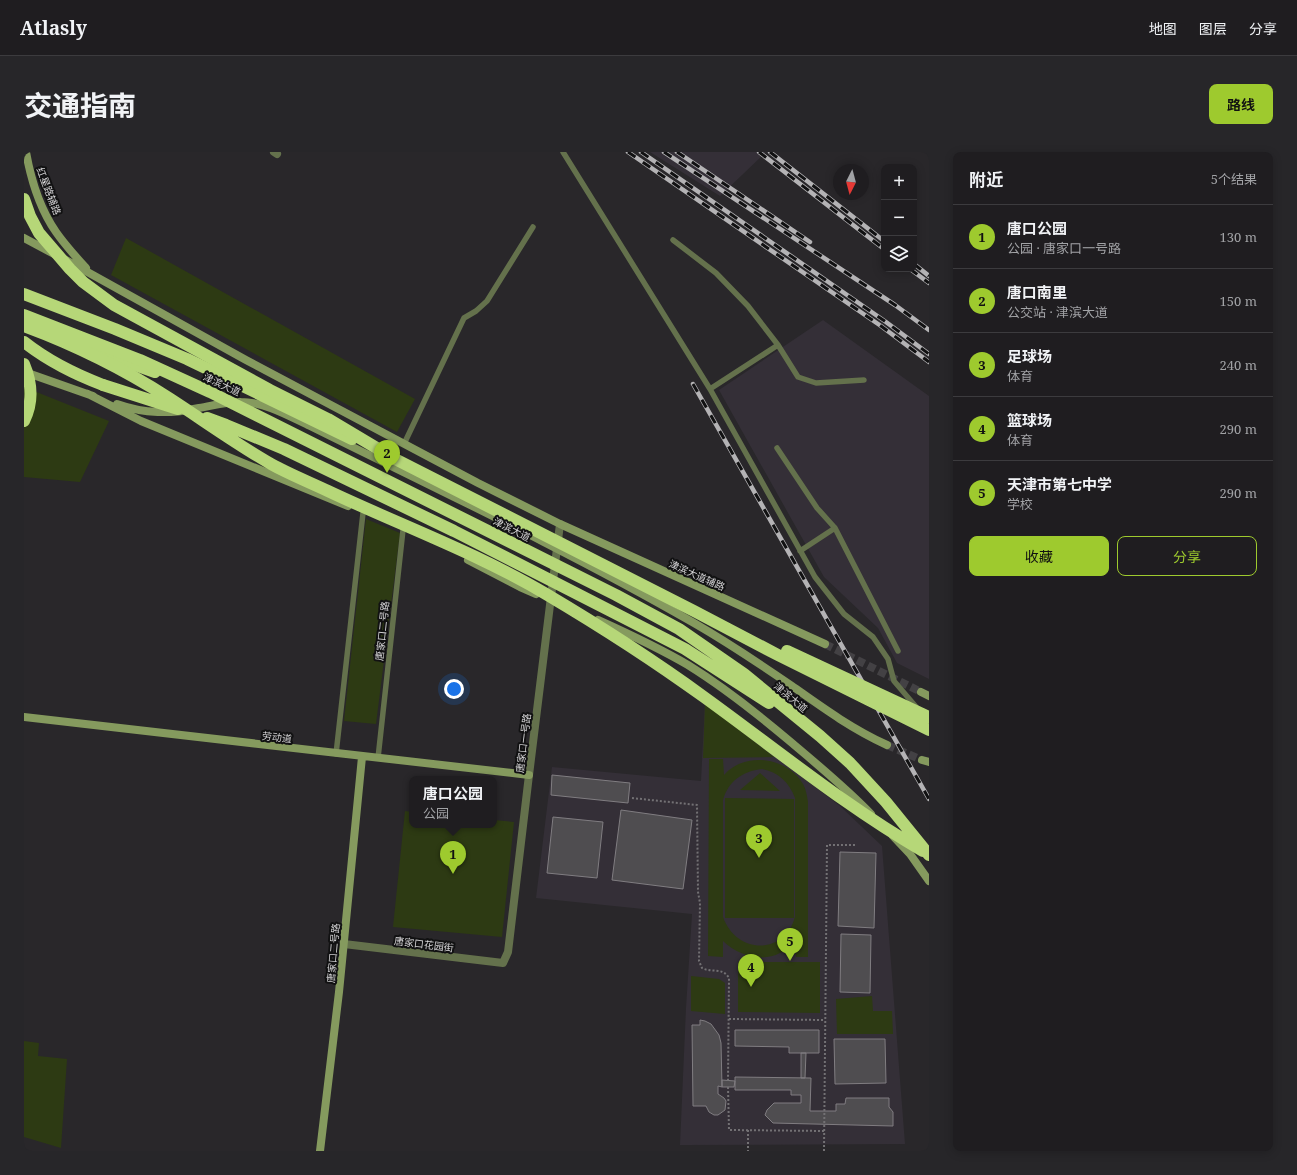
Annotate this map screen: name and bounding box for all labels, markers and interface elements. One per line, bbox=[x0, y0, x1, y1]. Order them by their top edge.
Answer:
text: Atlasly bbox=[20, 15, 87, 41]
text: 地图 bbox=[1149, 19, 1177, 38]
text: 图层 bbox=[1199, 19, 1227, 38]
text: 分享 bbox=[1249, 19, 1277, 38]
button: 路线 bbox=[1209, 84, 1273, 124]
text: 交通指南 bbox=[24, 86, 136, 124]
north arrow bbox=[833, 164, 869, 200]
map controls bbox=[881, 164, 917, 272]
button: + bbox=[881, 164, 917, 200]
street label: 红星路辅路 bbox=[34, 165, 64, 217]
text: 附近 bbox=[969, 168, 1003, 191]
text: 5个结果 bbox=[1211, 170, 1257, 188]
button: − bbox=[881, 200, 917, 236]
text: 唐口公园 bbox=[1007, 218, 1067, 238]
text: 1 bbox=[978, 228, 986, 246]
text: 130 m bbox=[1220, 228, 1257, 246]
button: layers bbox=[881, 236, 917, 272]
text: 公园 · 唐家口一号路 bbox=[1007, 239, 1121, 257]
text: 唐口南里 bbox=[1007, 282, 1067, 302]
text: 2 bbox=[978, 292, 986, 310]
text: 150 m bbox=[1220, 292, 1257, 310]
text: 公交站 · 津滨大道 bbox=[1007, 303, 1108, 321]
text: 足球场 bbox=[1007, 346, 1052, 366]
text: 3 bbox=[978, 356, 986, 374]
text: 240 m bbox=[1220, 356, 1257, 374]
text: 体育 bbox=[1007, 367, 1033, 385]
street label: 津滨大道 bbox=[201, 369, 243, 399]
text: 篮球场 bbox=[1007, 410, 1052, 430]
text: 4 bbox=[978, 420, 986, 438]
text: 290 m bbox=[1220, 420, 1257, 438]
text: 体育 bbox=[1007, 431, 1033, 449]
pin: 2 bbox=[374, 440, 400, 473]
text: 天津市第七中学 bbox=[1007, 474, 1112, 494]
text: 5 bbox=[978, 484, 986, 502]
text: 290 m bbox=[1220, 484, 1257, 502]
text: 学校 bbox=[1007, 495, 1033, 513]
street label: 津滨大道 bbox=[491, 514, 533, 544]
button: 收藏 bbox=[969, 536, 1109, 576]
button: 分享 bbox=[1117, 536, 1257, 576]
street label: 津滨大道辅路 bbox=[667, 556, 727, 594]
street label: 唐家口二号路 bbox=[372, 600, 392, 662]
your location bbox=[444, 679, 464, 699]
street label: 津滨大道 bbox=[771, 679, 811, 715]
street label: 唐家口一号路 bbox=[512, 712, 534, 774]
street label: 劳动道 bbox=[261, 728, 293, 746]
popup bbox=[409, 776, 497, 828]
text: 唐口公园 bbox=[423, 783, 483, 803]
text: 公园 bbox=[423, 804, 449, 822]
pin: 3 bbox=[746, 825, 772, 858]
pin: 1 bbox=[440, 841, 466, 874]
street label: 唐家口二号路 bbox=[323, 923, 343, 983]
pin: 5 bbox=[777, 928, 803, 961]
street label: 唐家口花园街 bbox=[393, 933, 455, 955]
pin: 4 bbox=[738, 954, 764, 987]

